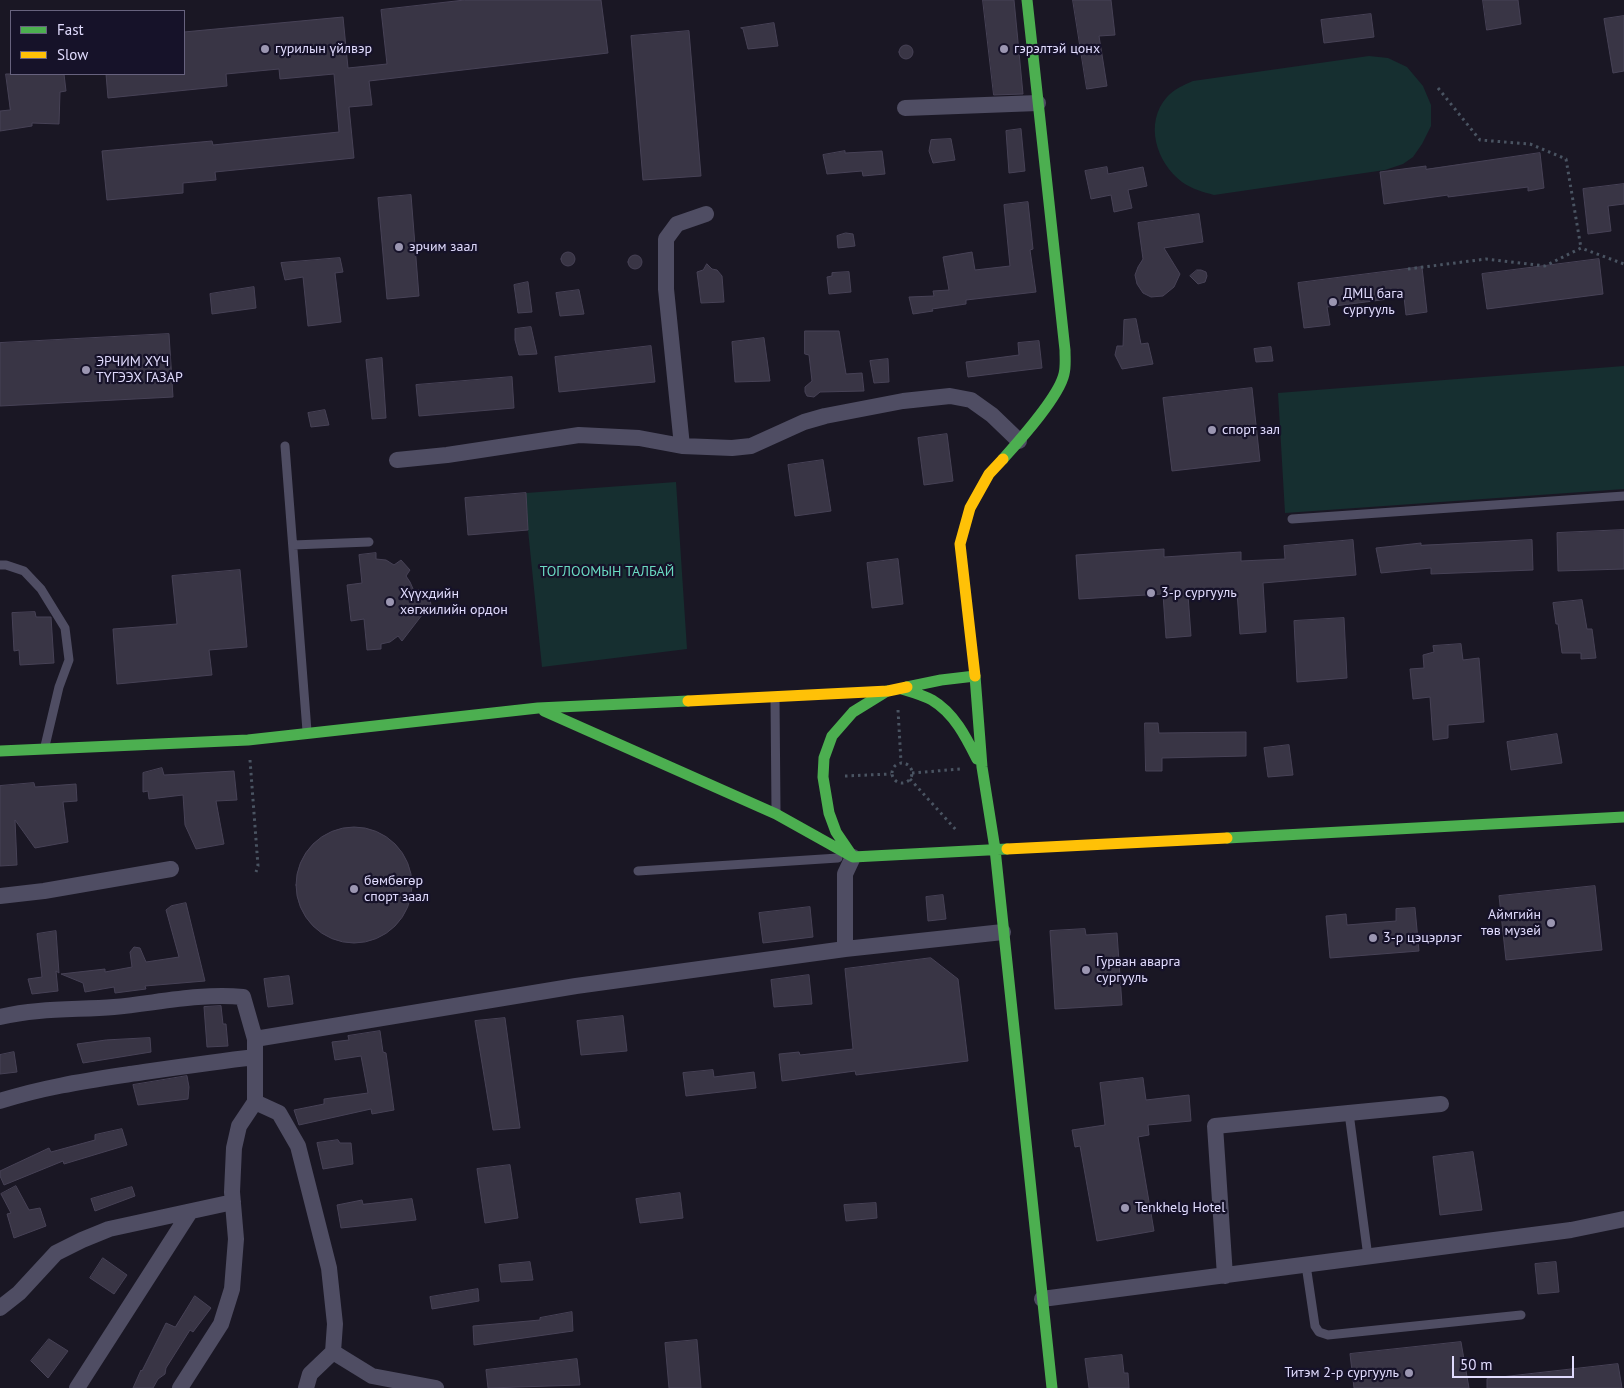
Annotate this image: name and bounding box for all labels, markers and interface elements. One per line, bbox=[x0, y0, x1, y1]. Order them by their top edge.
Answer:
legend bbox=[10, 10, 185, 75]
text: Fast bbox=[57, 20, 84, 39]
place label: гурилын үйлвэр bbox=[275, 41, 372, 57]
place label: гэрэлтэй цонх bbox=[1014, 41, 1100, 57]
marker: гурилын үйлвэр bbox=[259, 43, 271, 55]
marker: гэрэлтэй цонх bbox=[998, 43, 1010, 55]
text: Slow bbox=[57, 45, 88, 64]
place label: эрчим заал bbox=[409, 239, 477, 255]
marker: эрчим заал bbox=[393, 241, 405, 253]
place label: ДМЦ бага сургууль bbox=[1343, 286, 1403, 318]
marker: ДМЦ бага сургууль bbox=[1327, 296, 1339, 308]
place label: ЭРЧИМ ХҮЧ ТҮГЭЭХ ГАЗАР bbox=[96, 354, 183, 387]
marker: ЭРЧИМ ХҮЧ ТҮГЭЭХ ГАЗАР bbox=[80, 364, 92, 376]
place label: спорт зал bbox=[1222, 422, 1280, 438]
marker: спорт зал bbox=[1206, 424, 1218, 436]
park label: ТОГЛООМЫН ТАЛБАЙ bbox=[540, 564, 674, 580]
place label: 3-р сургууль bbox=[1161, 585, 1237, 601]
place label: Хүүхдийн хөгжилийн ордон bbox=[400, 586, 508, 618]
marker: 3-р сургууль bbox=[1145, 587, 1157, 599]
marker: Хүүхдийн хөгжилийн ордон bbox=[384, 596, 396, 608]
place label: бөмбөгөр спорт заал bbox=[364, 873, 429, 906]
marker: бөмбөгөр спорт заал bbox=[348, 883, 360, 895]
place label: Аймгийн төв музей bbox=[1481, 907, 1541, 940]
marker: Аймгийн төв музей bbox=[1545, 917, 1557, 929]
place label: 3-р цэцэрлэг bbox=[1383, 930, 1462, 946]
marker: 3-р цэцэрлэг bbox=[1367, 932, 1379, 944]
place label: Гурван аварга сургууль bbox=[1096, 954, 1181, 986]
marker: Гурван аварга сургууль bbox=[1080, 964, 1092, 976]
place label: Tenkhelg Hotel bbox=[1135, 1200, 1225, 1216]
marker: Tenkhelg Hotel bbox=[1119, 1202, 1131, 1214]
scale bar bbox=[1454, 1346, 1576, 1378]
text: 50 m bbox=[1460, 1355, 1493, 1374]
place label: Титэм 2-р сургууль bbox=[1284, 1365, 1399, 1381]
marker: Титэм 2-р сургууль bbox=[1403, 1367, 1415, 1379]

